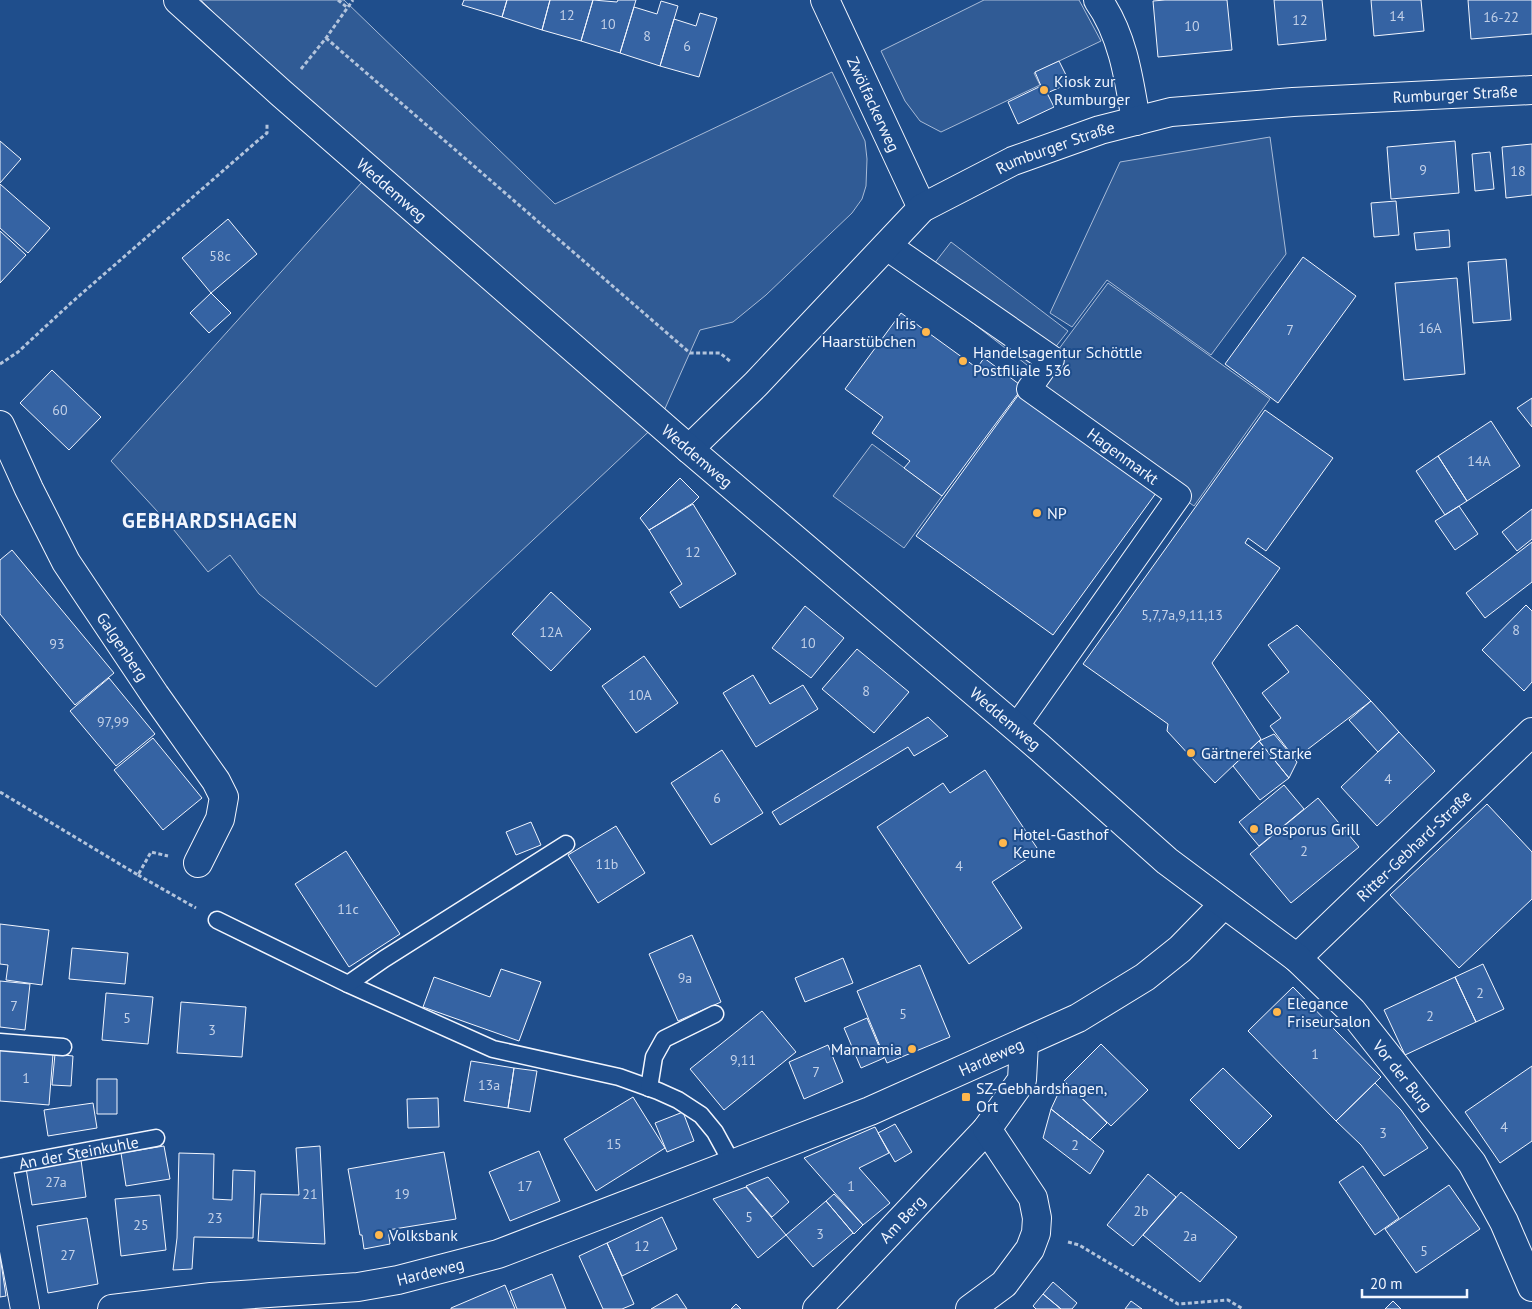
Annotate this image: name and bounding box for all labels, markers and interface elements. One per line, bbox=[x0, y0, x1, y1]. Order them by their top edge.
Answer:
house number: 12 bbox=[559, 6, 575, 24]
house number: 14 bbox=[1389, 7, 1405, 25]
house number: 16-22 bbox=[1483, 8, 1519, 26]
house number: 12 bbox=[1292, 11, 1308, 29]
house number: 10 bbox=[600, 15, 616, 33]
house number: 10 bbox=[1184, 17, 1200, 35]
house number: 8 bbox=[643, 27, 651, 45]
house number: 6 bbox=[683, 37, 691, 55]
street label: Zwölfackerweg bbox=[843, 54, 904, 155]
place label: Kiosk zur Rumburger bbox=[1054, 71, 1130, 109]
street label: Rumburger Straße bbox=[1392, 81, 1518, 107]
marker: Kiosk zur Rumburger bbox=[1038, 84, 1050, 96]
street label: Rumburger Straße bbox=[992, 117, 1117, 178]
street label: Weddemweg bbox=[353, 154, 431, 226]
house number: 9 bbox=[1419, 161, 1427, 179]
house number: 18 bbox=[1510, 162, 1526, 180]
house number: 58c bbox=[209, 247, 231, 265]
place label: Iris Haarstübchen bbox=[822, 313, 916, 351]
house number: 16A bbox=[1418, 319, 1443, 337]
house number: 7 bbox=[1286, 321, 1294, 339]
marker: Iris Haarstübchen bbox=[920, 326, 932, 338]
place label: Handelsagentur Schöttle Postfiliale 536 bbox=[973, 342, 1142, 380]
marker: Handelsagentur Schöttle Postfiliale 536 bbox=[957, 355, 969, 367]
house number: 60 bbox=[52, 401, 68, 419]
street label: Weddemweg bbox=[658, 420, 737, 492]
street label: Hagenmarkt bbox=[1083, 423, 1163, 489]
house number: 14A bbox=[1467, 452, 1492, 470]
place label: NP bbox=[1047, 503, 1067, 523]
district label: GEBHARDSHAGEN bbox=[122, 507, 298, 534]
marker: NP bbox=[1031, 507, 1043, 519]
house number: 12 bbox=[685, 543, 701, 561]
house number: 5,7,7a,9,11,13 bbox=[1141, 606, 1223, 624]
street label: Galgenberg bbox=[92, 608, 153, 685]
house number: 8 bbox=[1512, 621, 1520, 639]
house number: 12A bbox=[539, 623, 564, 641]
house number: 10 bbox=[800, 634, 816, 652]
house number: 93 bbox=[49, 635, 65, 653]
house number: 8 bbox=[862, 682, 870, 700]
street label: Weddemweg bbox=[966, 683, 1045, 754]
house number: 10A bbox=[628, 686, 653, 704]
house number: 97,99 bbox=[97, 713, 129, 731]
place label: Gärtnerei Starke bbox=[1201, 743, 1312, 763]
marker: Gärtnerei Starke bbox=[1185, 747, 1197, 759]
house number: 4 bbox=[1384, 770, 1392, 788]
street label: Ritter-Gebhard-Straße bbox=[1352, 786, 1475, 906]
house number: 6 bbox=[713, 789, 721, 807]
place label: Bosporus Grill bbox=[1264, 819, 1360, 839]
marker: Bosporus Grill bbox=[1248, 823, 1260, 835]
place label: Hotel-Gasthof Keune bbox=[1013, 824, 1109, 862]
marker: Hotel-Gasthof Keune bbox=[997, 837, 1009, 849]
house number: 2 bbox=[1300, 842, 1308, 860]
house number: 11b bbox=[596, 855, 618, 873]
house number: 4 bbox=[955, 857, 963, 875]
house number: 11c bbox=[337, 900, 359, 918]
house number: 9a bbox=[678, 969, 692, 987]
house number: 2 bbox=[1476, 984, 1484, 1002]
place label: Elegance Friseursalon bbox=[1287, 993, 1371, 1031]
house number: 7 bbox=[10, 997, 18, 1015]
house number: 5 bbox=[899, 1005, 907, 1023]
marker: Elegance Friseursalon bbox=[1271, 1006, 1283, 1018]
house number: 2 bbox=[1426, 1007, 1434, 1025]
house number: 5 bbox=[123, 1009, 131, 1027]
house number: 3 bbox=[208, 1021, 216, 1039]
street label: Hardeweg bbox=[955, 1034, 1026, 1080]
street label: Vor der Burg bbox=[1368, 1035, 1437, 1115]
place label: Mannamia bbox=[831, 1039, 902, 1059]
marker: Mannamia bbox=[906, 1043, 918, 1055]
house number: 1 bbox=[1311, 1045, 1319, 1063]
house number: 9,11 bbox=[730, 1051, 756, 1069]
house number: 7 bbox=[812, 1063, 820, 1081]
house number: 1 bbox=[22, 1069, 30, 1087]
house number: 13a bbox=[478, 1076, 500, 1094]
place label: SZ-Gebhardshagen, Ort bbox=[976, 1078, 1107, 1116]
marker: SZ-Gebhardshagen, Ort bbox=[960, 1091, 972, 1103]
house number: 4 bbox=[1500, 1118, 1508, 1136]
house number: 3 bbox=[1379, 1124, 1387, 1142]
street label: An der Steinkuhle bbox=[17, 1131, 140, 1173]
house number: 15 bbox=[606, 1135, 622, 1153]
house number: 2 bbox=[1071, 1136, 1079, 1154]
house number: 27a bbox=[45, 1173, 67, 1191]
house number: 17 bbox=[517, 1177, 533, 1195]
house number: 1 bbox=[847, 1177, 855, 1195]
house number: 21 bbox=[302, 1185, 318, 1203]
house number: 19 bbox=[394, 1185, 410, 1203]
street label: Am Berg bbox=[875, 1191, 929, 1247]
house number: 2b bbox=[1133, 1202, 1149, 1220]
house number: 5 bbox=[745, 1208, 753, 1226]
house number: 23 bbox=[207, 1209, 223, 1227]
house number: 25 bbox=[133, 1216, 149, 1234]
place label: Volksbank bbox=[388, 1225, 458, 1245]
house number: 3 bbox=[816, 1225, 824, 1243]
house number: 2a bbox=[1183, 1227, 1197, 1245]
marker: Volksbank bbox=[373, 1229, 385, 1241]
house number: 12 bbox=[634, 1237, 650, 1255]
house number: 5 bbox=[1420, 1242, 1428, 1260]
house number: 27 bbox=[60, 1246, 76, 1264]
street label: Hardeweg bbox=[394, 1253, 466, 1290]
scale bar bbox=[1362, 1266, 1467, 1298]
text: 20 m bbox=[1370, 1274, 1403, 1293]

